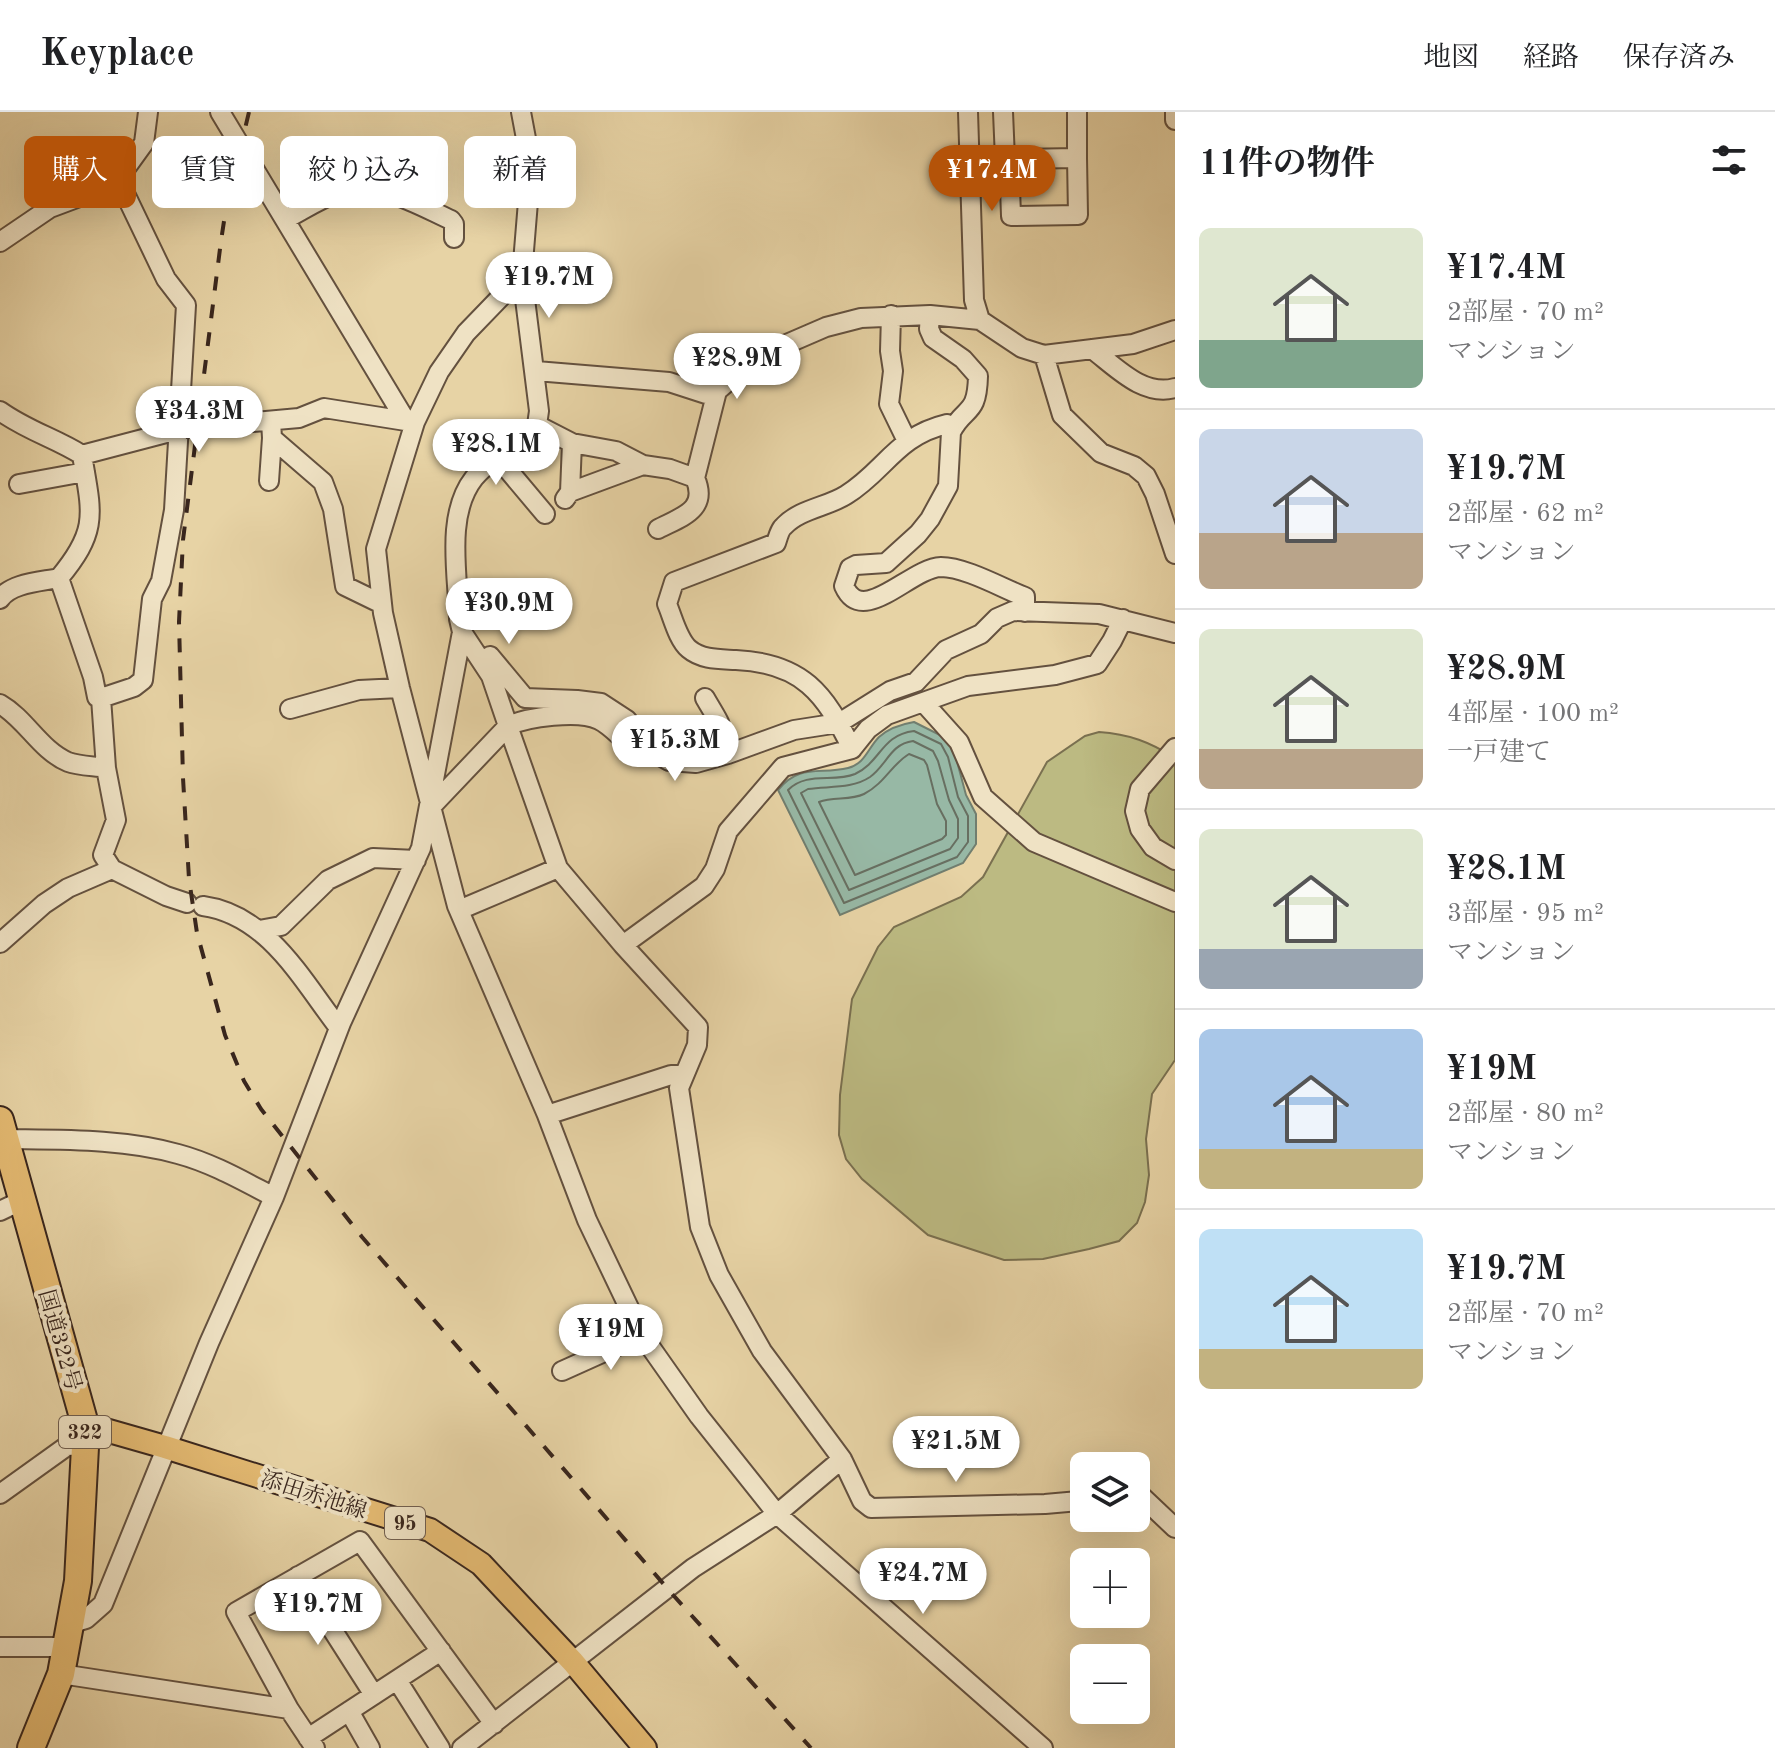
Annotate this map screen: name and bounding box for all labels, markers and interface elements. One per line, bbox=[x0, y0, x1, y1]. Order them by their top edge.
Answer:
text: Keyplace bbox=[40, 36, 195, 74]
text: 地図 bbox=[1423, 45, 1479, 73]
text: 経路 bbox=[1523, 45, 1579, 73]
text: 保存済み bbox=[1623, 45, 1735, 73]
chip: 購入 bbox=[24, 136, 136, 208]
chip: 賃貸 bbox=[152, 136, 264, 208]
chip: 絞り込み bbox=[280, 136, 448, 208]
chip: 新着 bbox=[464, 136, 576, 208]
icon: filters bbox=[1707, 138, 1751, 182]
pin: ¥17.4M bbox=[927, 145, 1057, 213]
text: 11件の物件 bbox=[1199, 148, 1374, 182]
text: ¥17.4M bbox=[947, 158, 1037, 184]
pin: ¥19.7M bbox=[484, 252, 614, 320]
text: ¥17.4M bbox=[1447, 252, 1566, 286]
icon: home bbox=[1263, 260, 1359, 356]
text: ¥19.7M bbox=[504, 265, 594, 291]
text: 2部屋 · 70 m² bbox=[1447, 300, 1604, 326]
pin: ¥28.9M bbox=[672, 333, 802, 401]
text: マンション bbox=[1447, 339, 1576, 365]
text: ¥28.9M bbox=[692, 346, 782, 372]
pin: ¥34.3M bbox=[134, 386, 264, 454]
text: ¥34.3M bbox=[154, 399, 244, 425]
pin: ¥28.1M bbox=[431, 419, 561, 487]
text: ¥28.1M bbox=[451, 432, 541, 458]
text: ¥19.7M bbox=[1447, 453, 1566, 487]
icon: home bbox=[1263, 461, 1359, 557]
text: 2部屋 · 62 m² bbox=[1447, 501, 1604, 527]
text: マンション bbox=[1447, 540, 1576, 566]
pin: ¥30.9M bbox=[444, 578, 574, 646]
text: ¥30.9M bbox=[464, 591, 554, 617]
text: ¥28.9M bbox=[1447, 653, 1566, 687]
icon: home bbox=[1263, 661, 1359, 757]
text: 4部屋 · 100 m² bbox=[1447, 701, 1619, 727]
pin: ¥15.3M bbox=[610, 715, 740, 783]
text: ¥15.3M bbox=[630, 728, 720, 754]
text: 一戸建て bbox=[1447, 740, 1551, 766]
text: ¥28.1M bbox=[1447, 853, 1566, 887]
icon: home bbox=[1263, 861, 1359, 957]
text: 3部屋 · 95 m² bbox=[1447, 901, 1604, 927]
text: マンション bbox=[1447, 940, 1576, 966]
text: ¥19M bbox=[1447, 1053, 1536, 1087]
icon: home bbox=[1263, 1061, 1359, 1157]
text: 2部屋 · 80 m² bbox=[1447, 1101, 1604, 1127]
text: マンション bbox=[1447, 1140, 1576, 1166]
text: ¥19.7M bbox=[1447, 1253, 1566, 1287]
icon: home bbox=[1263, 1261, 1359, 1357]
street label: 国道322号 bbox=[34, 1287, 86, 1394]
text: 2部屋 · 70 m² bbox=[1447, 1301, 1604, 1327]
pin: ¥19M bbox=[564, 1304, 658, 1372]
text: ¥19M bbox=[577, 1317, 645, 1343]
text: マンション bbox=[1447, 1340, 1576, 1366]
road number: 322 bbox=[59, 1416, 111, 1448]
pin: ¥21.5M bbox=[891, 1416, 1021, 1484]
text: ¥21.5M bbox=[911, 1429, 1001, 1455]
map controls bbox=[1070, 1452, 1150, 1724]
button: layers bbox=[1070, 1452, 1150, 1532]
street label: 添田赤池線 bbox=[258, 1467, 370, 1523]
road number: 95 bbox=[385, 1507, 425, 1539]
pin: ¥24.7M bbox=[858, 1548, 988, 1616]
button: + bbox=[1070, 1548, 1150, 1628]
text: ¥24.7M bbox=[878, 1561, 968, 1587]
pin: ¥19.7M bbox=[253, 1579, 383, 1647]
text: ¥19.7M bbox=[273, 1592, 363, 1618]
button: − bbox=[1070, 1644, 1150, 1724]

